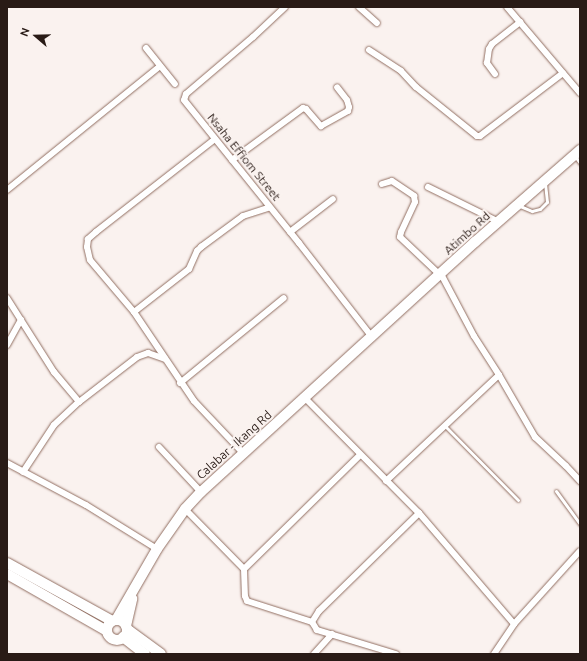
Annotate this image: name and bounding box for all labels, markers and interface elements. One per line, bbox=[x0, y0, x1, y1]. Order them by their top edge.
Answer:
north arrow bbox=[16, 16, 56, 56]
text: N bbox=[18, 26, 32, 38]
street label: Nsaha Effiom Street bbox=[204, 110, 284, 204]
street label: Atimbo Rd bbox=[441, 209, 493, 257]
street label: Calabar - Ikang Rd bbox=[194, 408, 274, 482]

